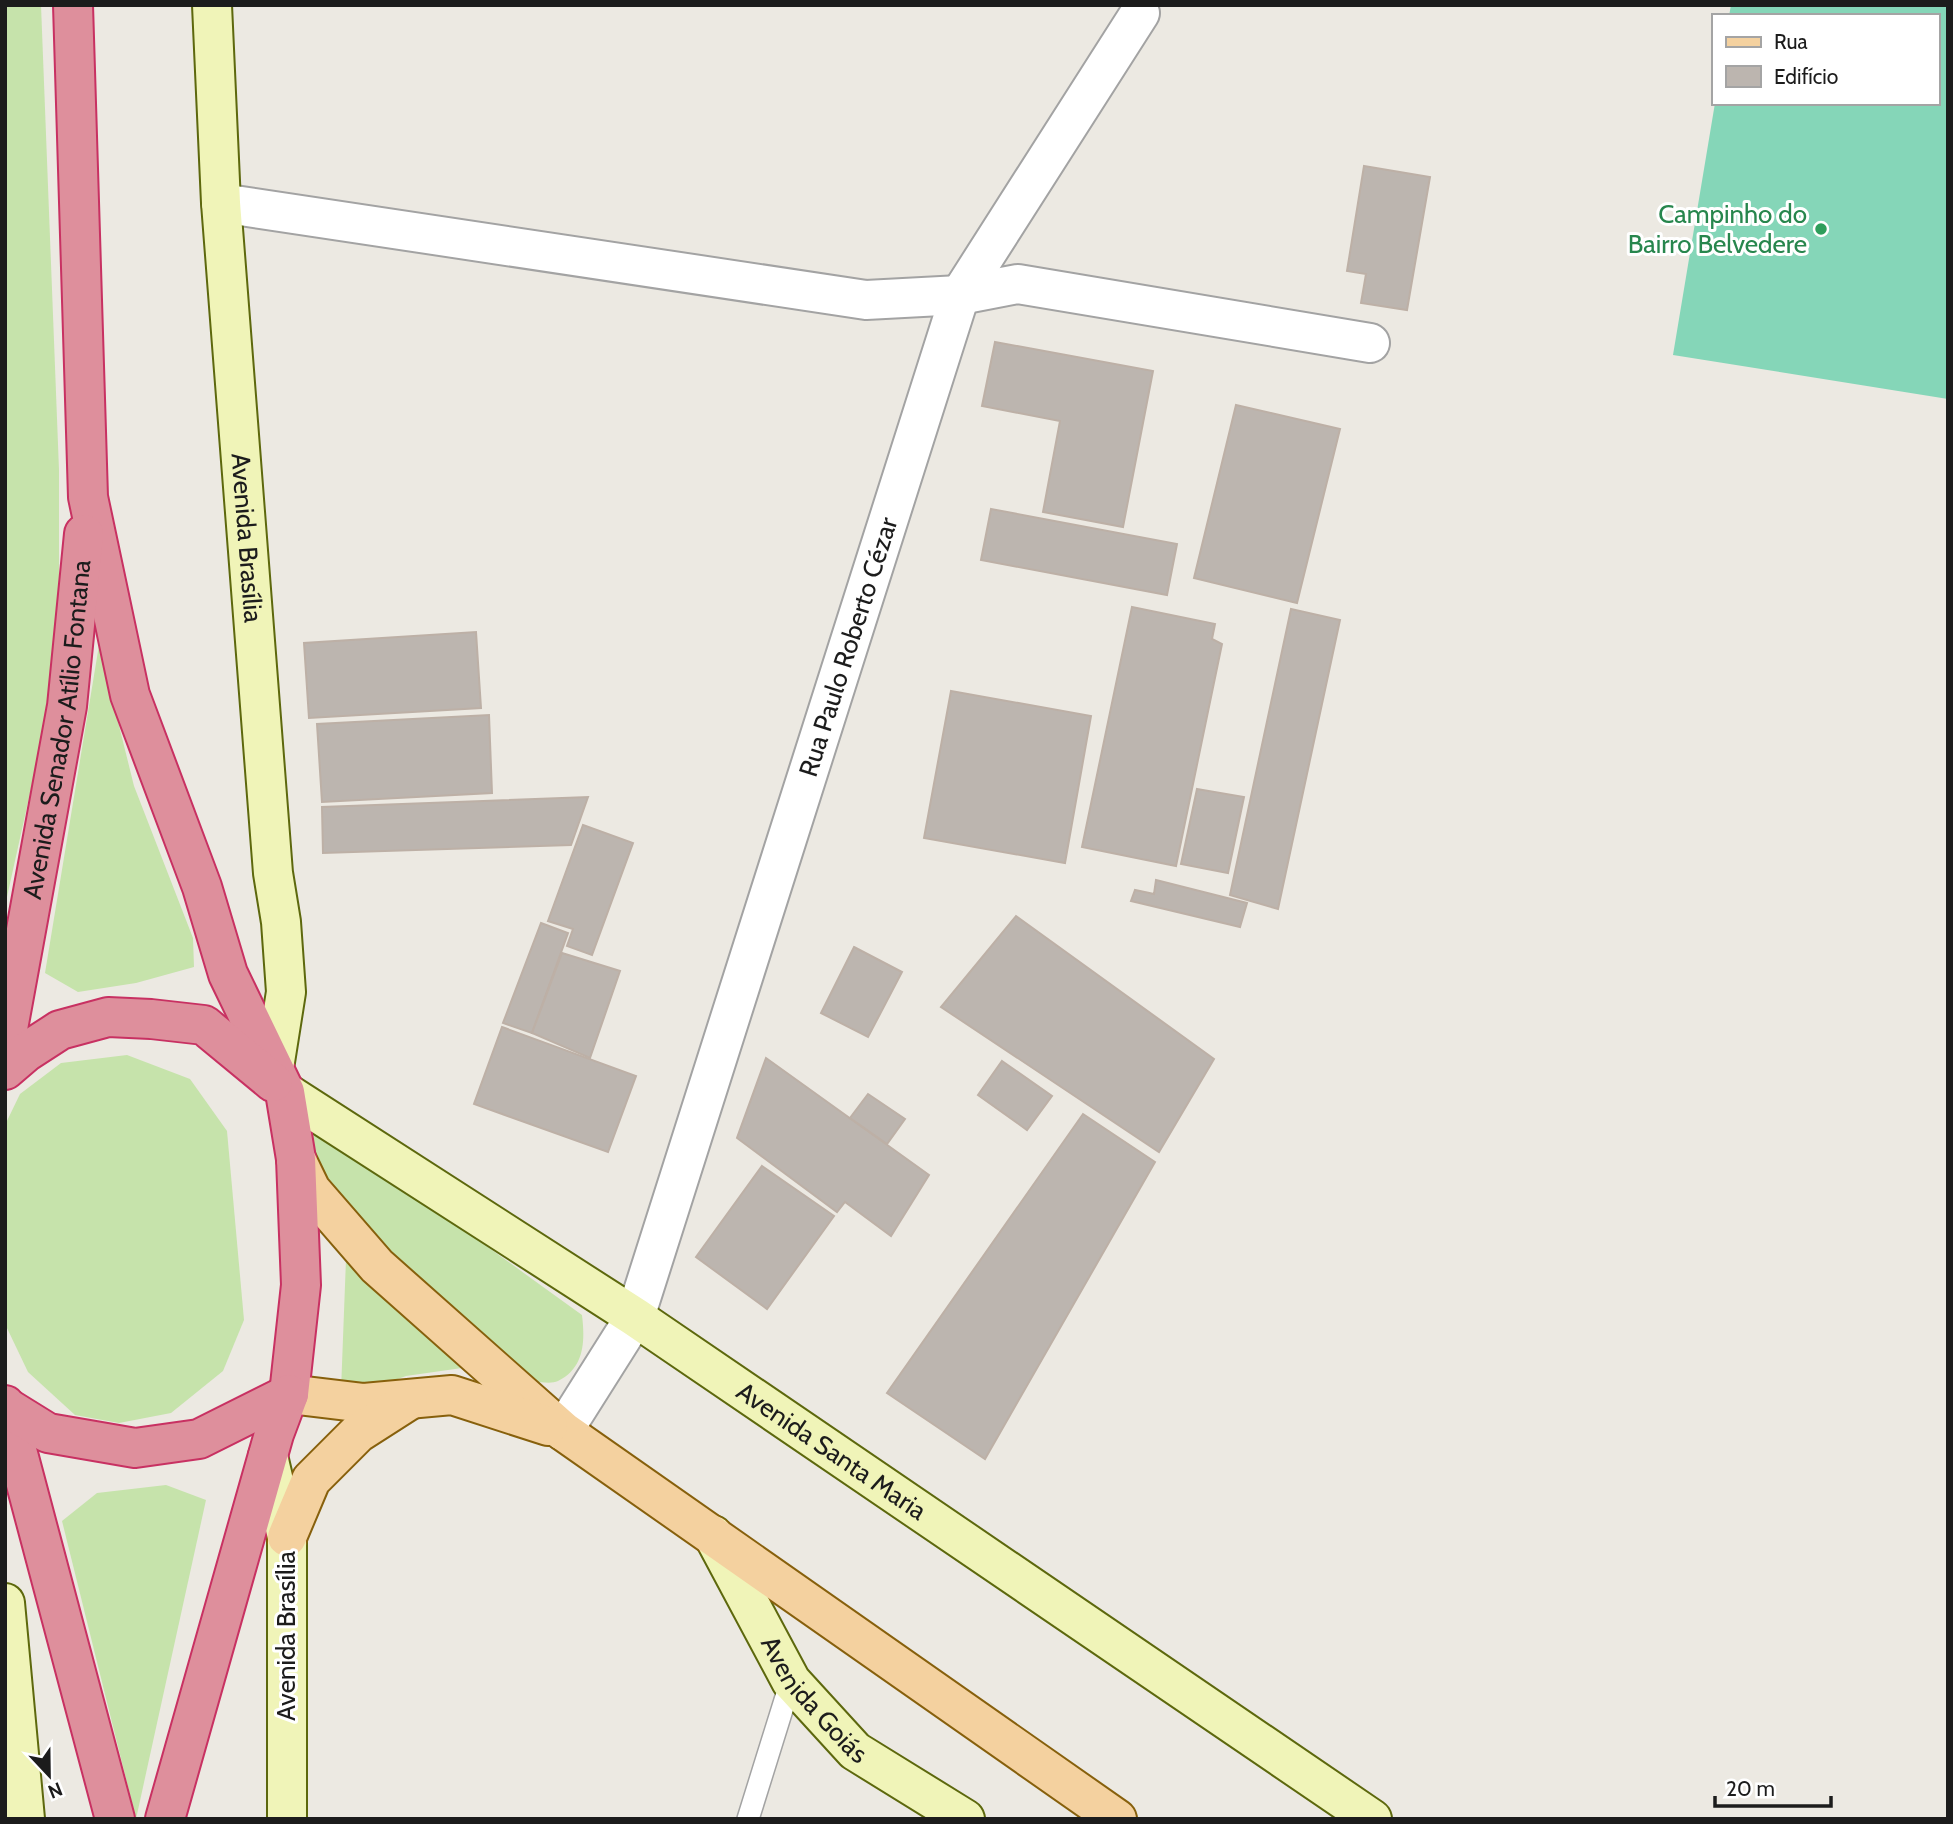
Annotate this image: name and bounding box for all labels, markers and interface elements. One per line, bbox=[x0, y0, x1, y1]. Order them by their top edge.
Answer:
legend bbox=[1712, 14, 1939, 105]
text: Rua bbox=[1774, 29, 1808, 54]
text: Edifício bbox=[1774, 64, 1838, 89]
place label: Campinho do Bairro Belvedere bbox=[1628, 198, 1807, 260]
marker: Campinho do Bairro Belvedere bbox=[1813, 221, 1829, 237]
street label: Avenida Brasília bbox=[224, 452, 270, 624]
street label: Rua Paulo Roberto Cézar bbox=[792, 512, 905, 781]
street label: Avenida Senador Atílio Fontana bbox=[16, 558, 97, 902]
street label: Avenida Santa Maria bbox=[731, 1375, 933, 1527]
street label: Avenida Brasília bbox=[270, 1550, 302, 1721]
street label: Avenida Goiás bbox=[754, 1631, 873, 1770]
north arrow bbox=[14, 1740, 84, 1810]
scale bar bbox=[1715, 1764, 1830, 1808]
text: 20 m bbox=[1726, 1776, 1775, 1801]
text: N bbox=[45, 1777, 66, 1803]

